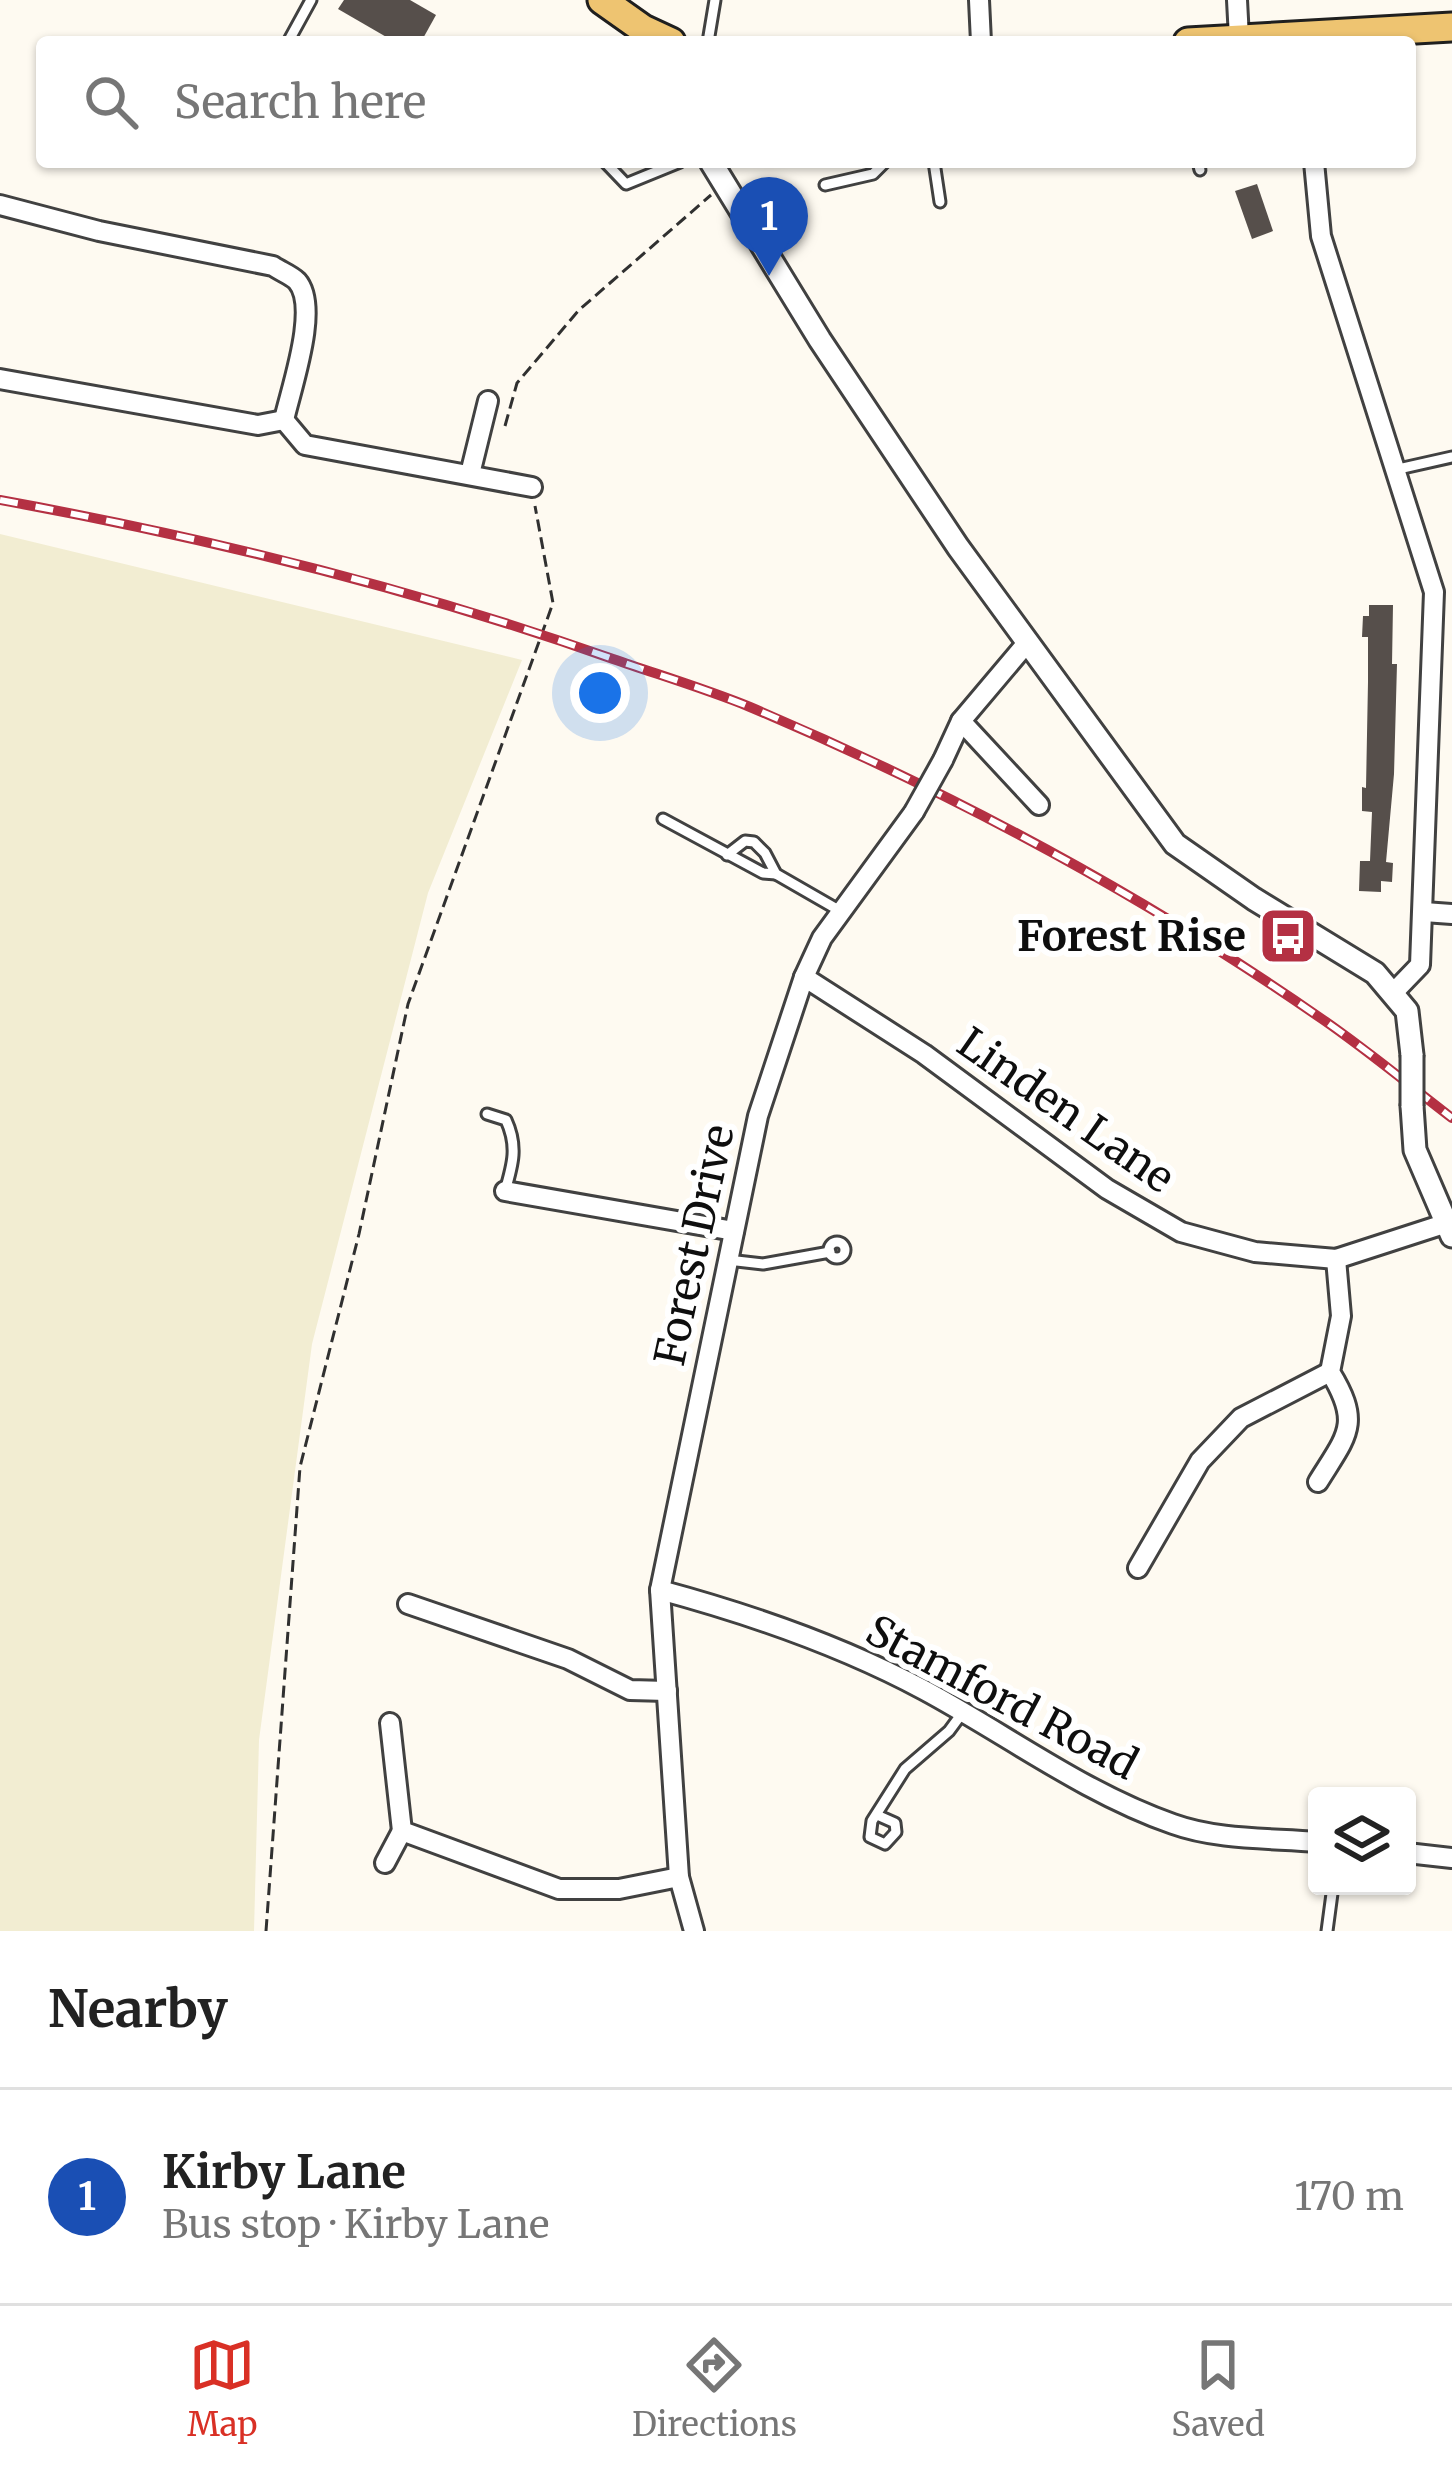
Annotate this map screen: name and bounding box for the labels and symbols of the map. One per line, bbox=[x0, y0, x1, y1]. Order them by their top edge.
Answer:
pin: 1 bbox=[730, 177, 808, 276]
your location bbox=[570, 663, 630, 723]
bus stop icon: Forest Rise bbox=[1257, 905, 1319, 967]
place label: Forest Rise bbox=[1017, 910, 1246, 962]
street label: Linden Lane bbox=[948, 1016, 1184, 1204]
street label: Forest Drive bbox=[643, 1120, 745, 1370]
street label: Stamford Road bbox=[857, 1604, 1147, 1790]

